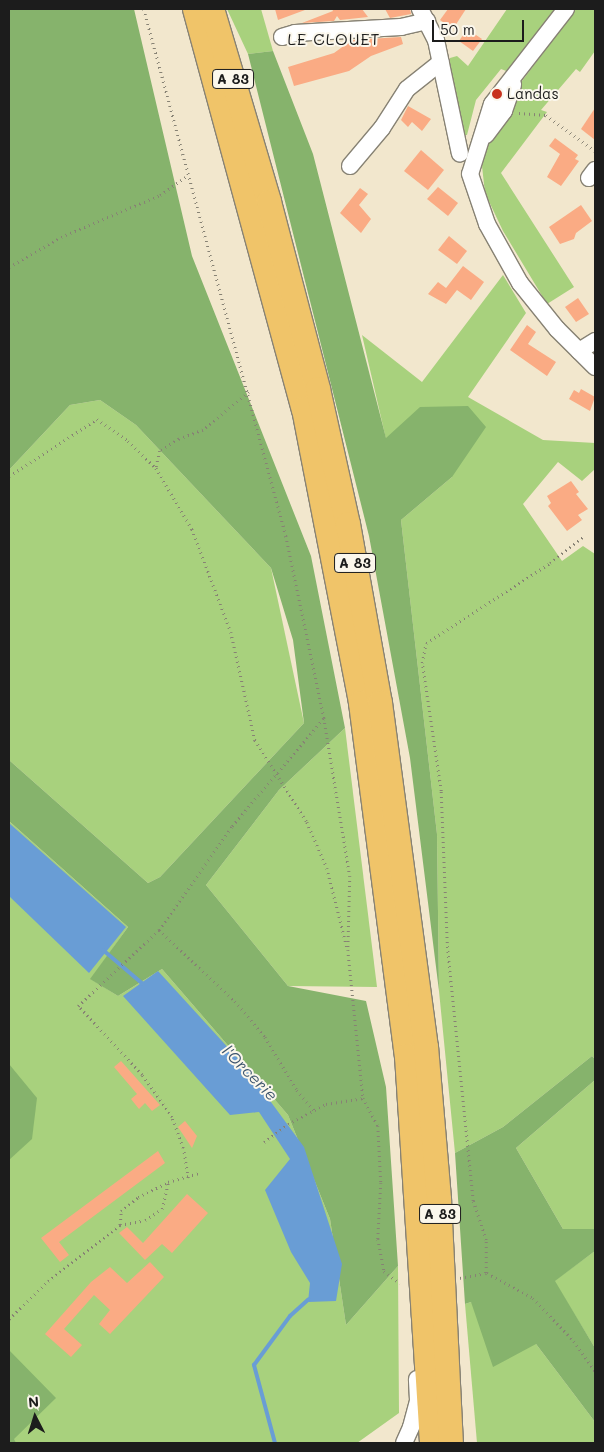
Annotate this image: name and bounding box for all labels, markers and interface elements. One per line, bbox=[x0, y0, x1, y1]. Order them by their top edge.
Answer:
scale bar bbox=[434, 10, 526, 42]
text: 50 m bbox=[440, 19, 475, 39]
district label: LE CLOUET bbox=[286, 29, 382, 49]
road number: A 83 bbox=[212, 68, 254, 90]
place label: Landas bbox=[507, 85, 559, 103]
marker: Landas bbox=[491, 88, 503, 100]
road number: A 83 bbox=[334, 552, 376, 574]
water label: l'Orcerie bbox=[218, 1041, 282, 1105]
road number: A 83 bbox=[419, 1202, 461, 1226]
north arrow bbox=[10, 1392, 60, 1442]
text: N bbox=[28, 1392, 40, 1411]

